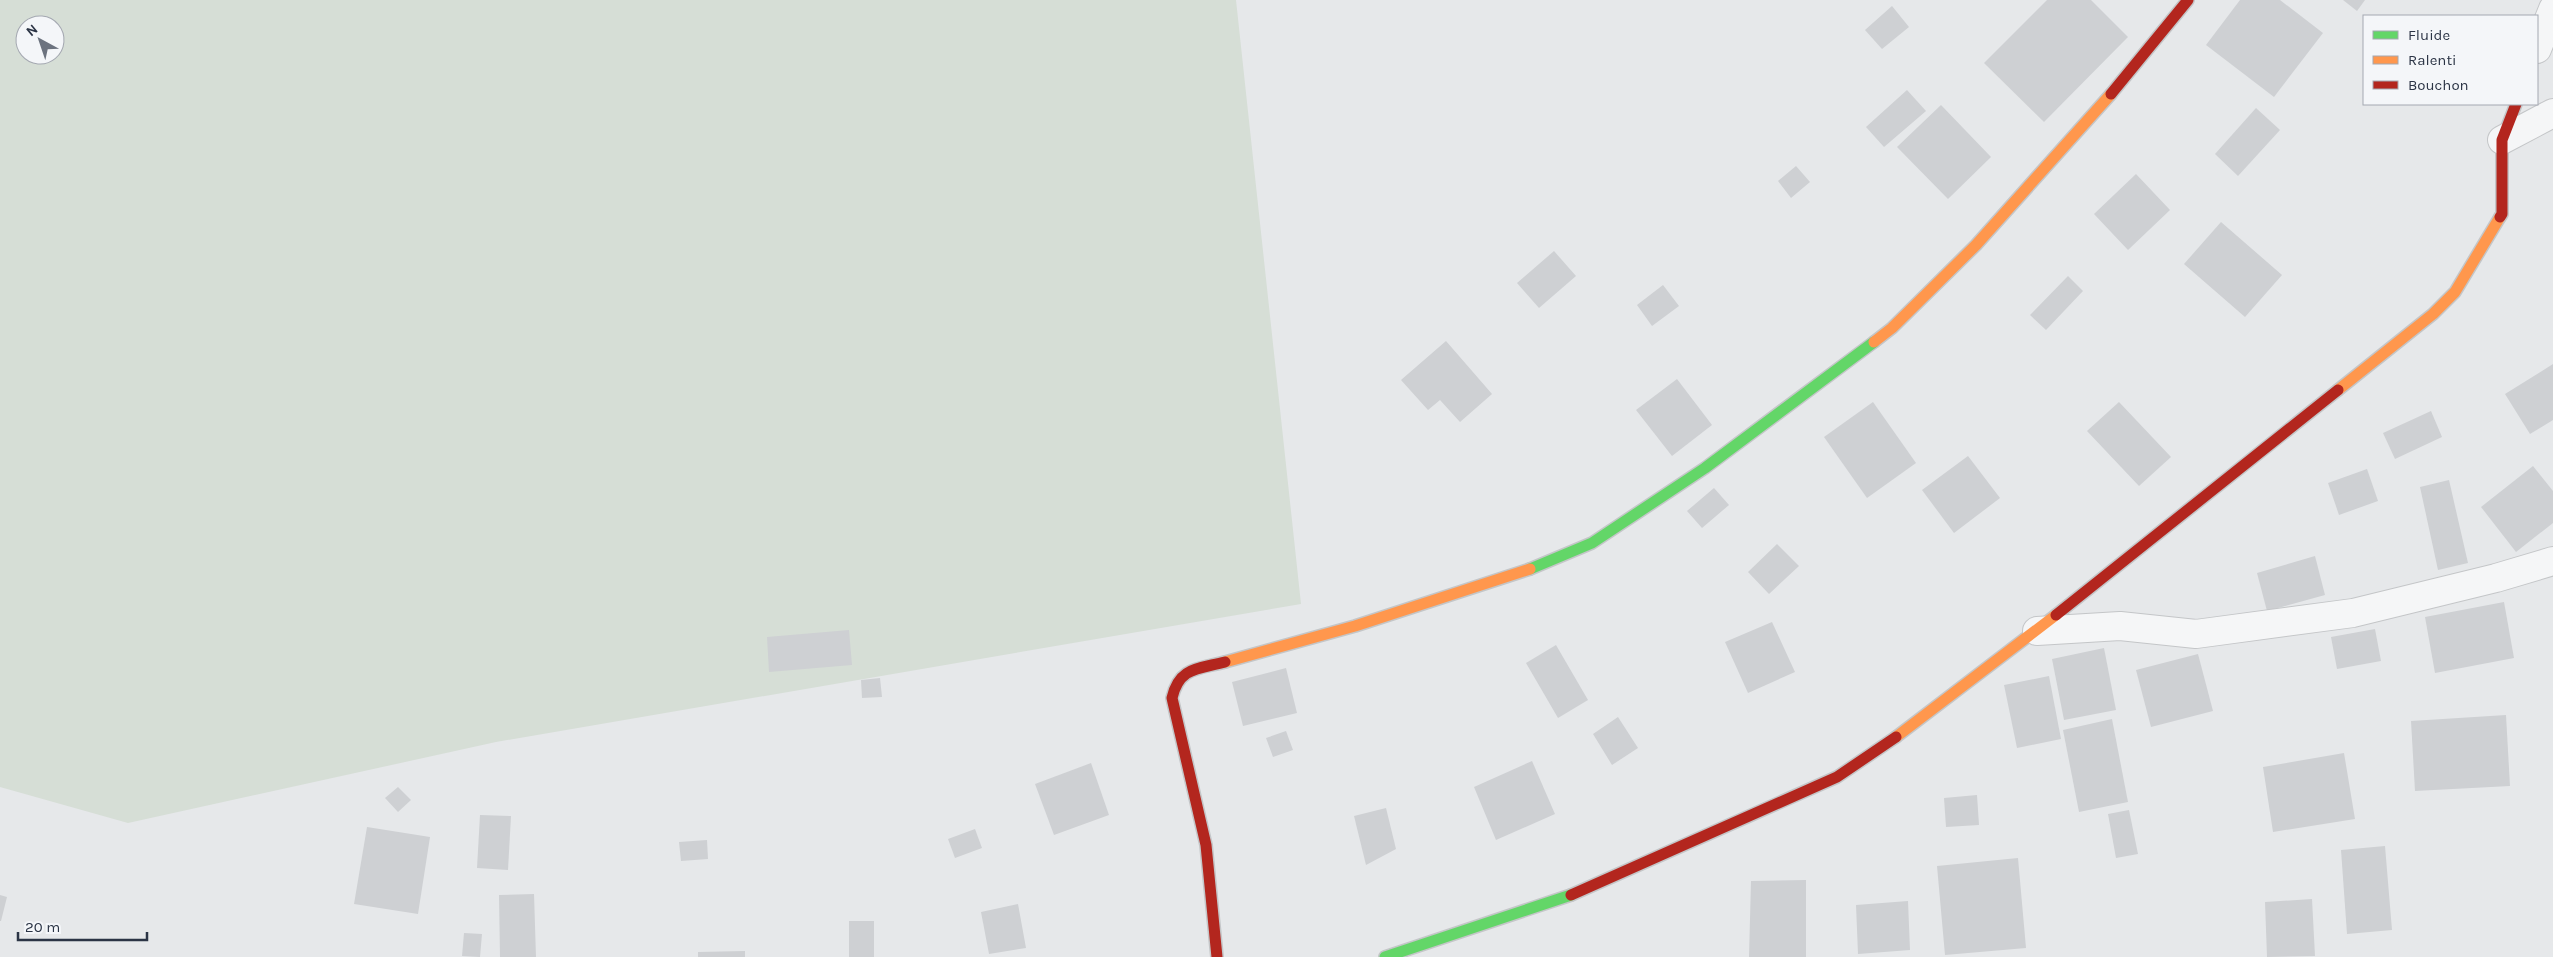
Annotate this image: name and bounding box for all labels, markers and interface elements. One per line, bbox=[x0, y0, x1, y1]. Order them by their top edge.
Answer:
north arrow bbox=[15, 15, 65, 65]
legend bbox=[2363, 15, 2538, 105]
text: N bbox=[23, 21, 41, 40]
text: Fluide bbox=[2408, 26, 2450, 44]
text: Ralenti bbox=[2408, 51, 2457, 69]
text: Bouchon bbox=[2408, 76, 2469, 94]
scale bar bbox=[18, 910, 146, 942]
text: 20 m bbox=[25, 918, 60, 936]

